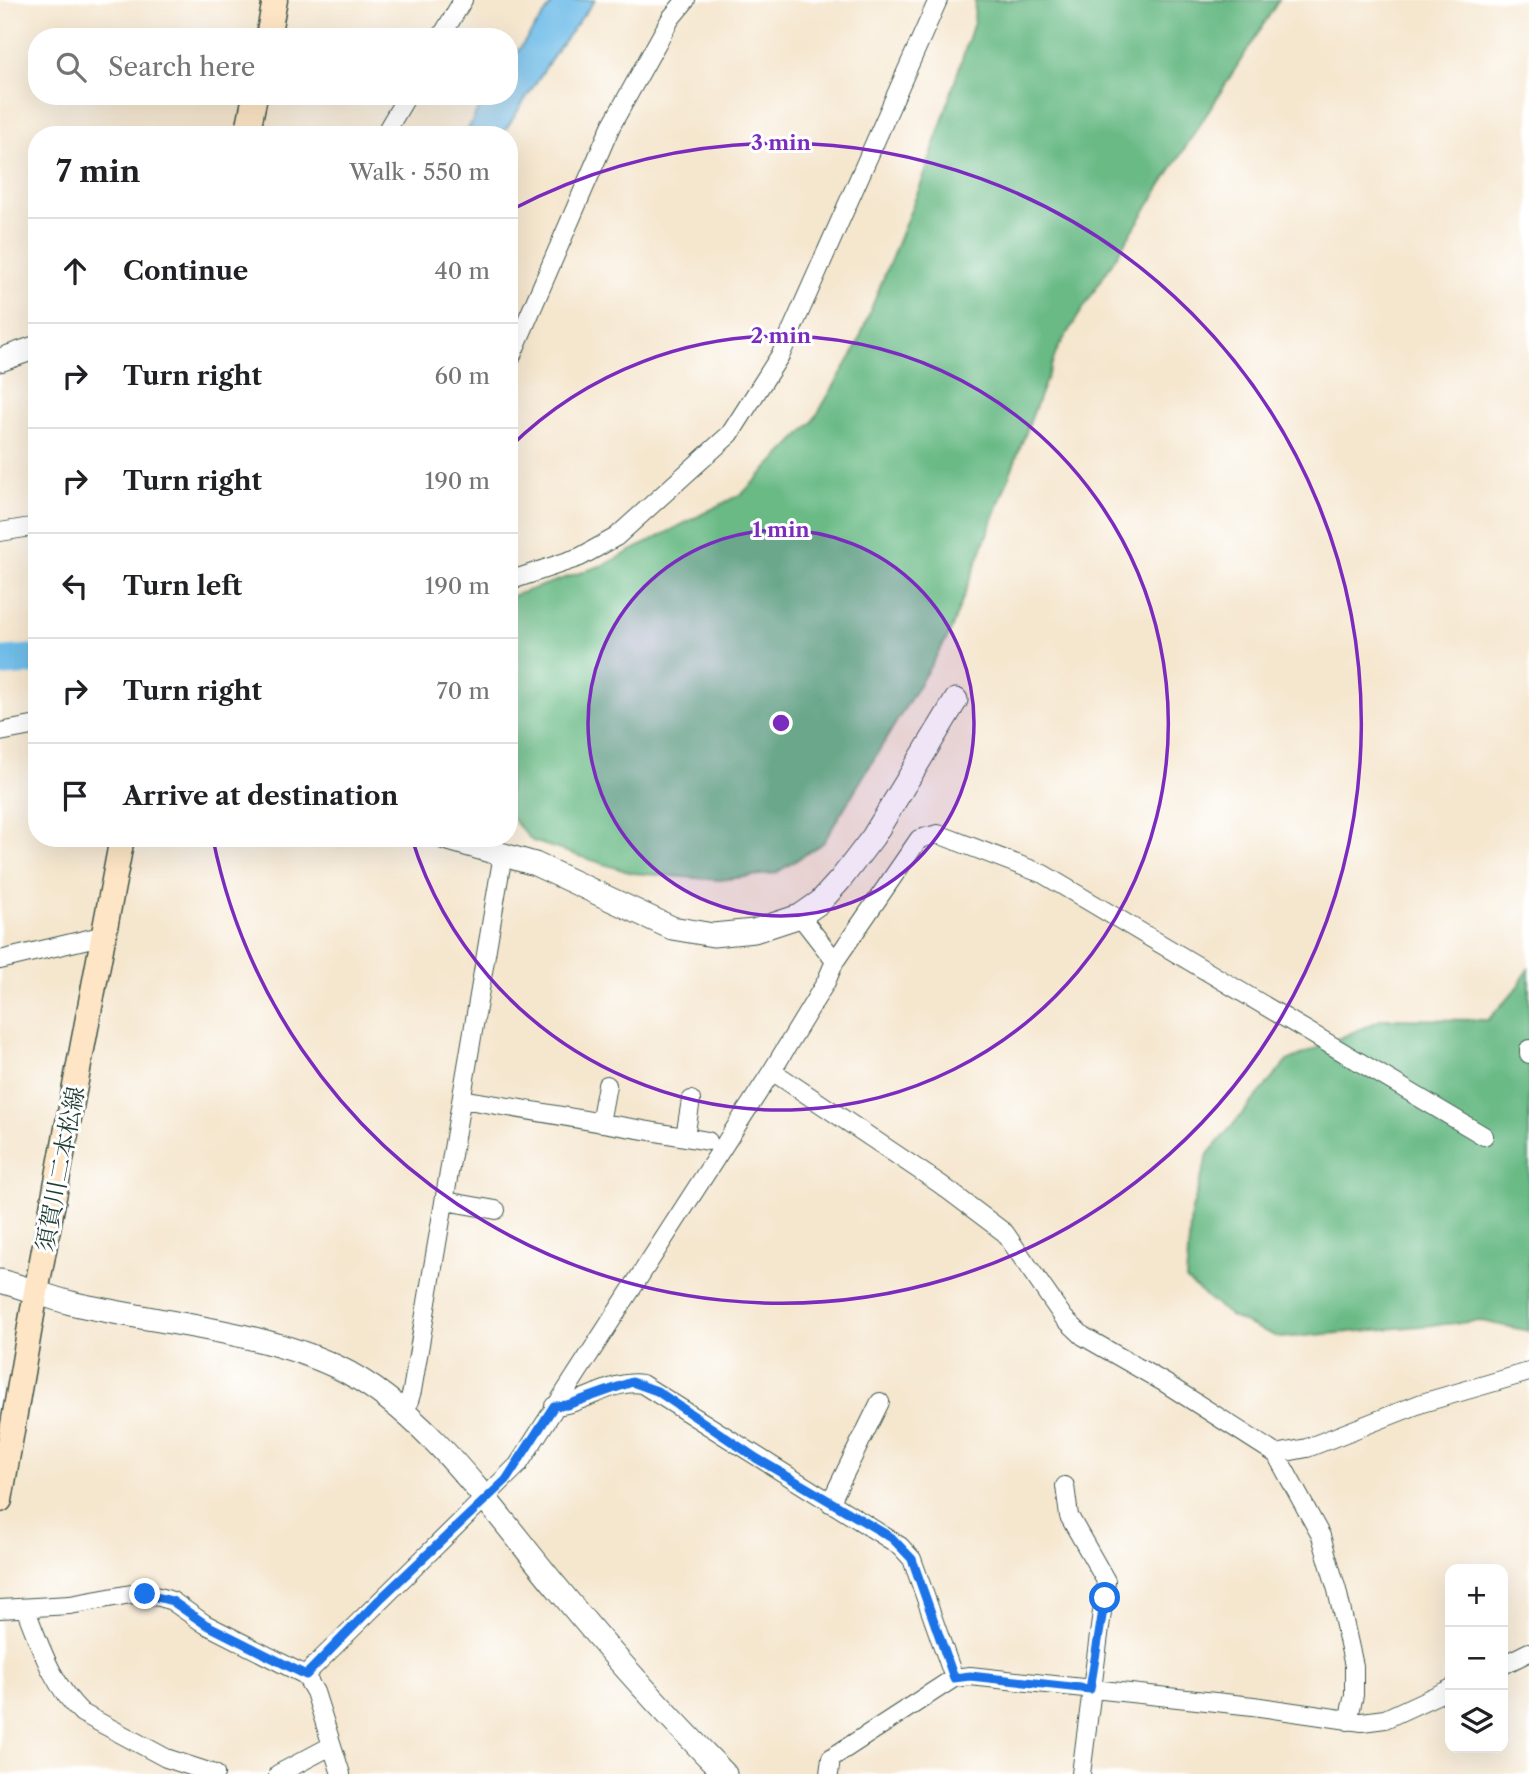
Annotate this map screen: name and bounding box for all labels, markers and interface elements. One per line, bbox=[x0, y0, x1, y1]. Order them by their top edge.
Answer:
search box bbox=[28, 28, 518, 105]
icon: search bbox=[52, 48, 90, 86]
text: Search here bbox=[108, 51, 255, 83]
text: 3 min bbox=[751, 130, 812, 155]
text: 7 min bbox=[56, 153, 140, 190]
text: Walk · 550 m bbox=[349, 158, 490, 186]
icon: ahead bbox=[56, 252, 94, 290]
text: Continue bbox=[123, 255, 248, 287]
text: 40 m bbox=[435, 257, 490, 285]
text: 2 min bbox=[751, 323, 812, 348]
icon: right bbox=[56, 357, 94, 395]
text: Turn right bbox=[123, 360, 262, 392]
text: 60 m bbox=[434, 362, 490, 390]
icon: right bbox=[56, 462, 94, 500]
text: Turn right bbox=[123, 465, 262, 497]
text: 190 m bbox=[425, 467, 490, 495]
text: 1 min bbox=[752, 517, 810, 542]
icon: left bbox=[56, 567, 94, 605]
text: Turn left bbox=[123, 570, 242, 602]
text: 190 m bbox=[425, 572, 490, 600]
icon: right bbox=[56, 672, 94, 710]
text: Turn right bbox=[123, 675, 262, 707]
text: 70 m bbox=[437, 677, 490, 705]
centre of rings bbox=[769, 711, 793, 735]
icon: arrive bbox=[56, 777, 94, 815]
text: Arrive at destination bbox=[123, 780, 398, 812]
street label: 須賀川二本松線 bbox=[30, 1084, 90, 1254]
map controls bbox=[1445, 1564, 1508, 1753]
button: + bbox=[1445, 1564, 1508, 1627]
route end bbox=[129, 1578, 160, 1609]
route start bbox=[1089, 1582, 1120, 1613]
button: − bbox=[1445, 1627, 1508, 1690]
button: layers bbox=[1445, 1690, 1508, 1753]

